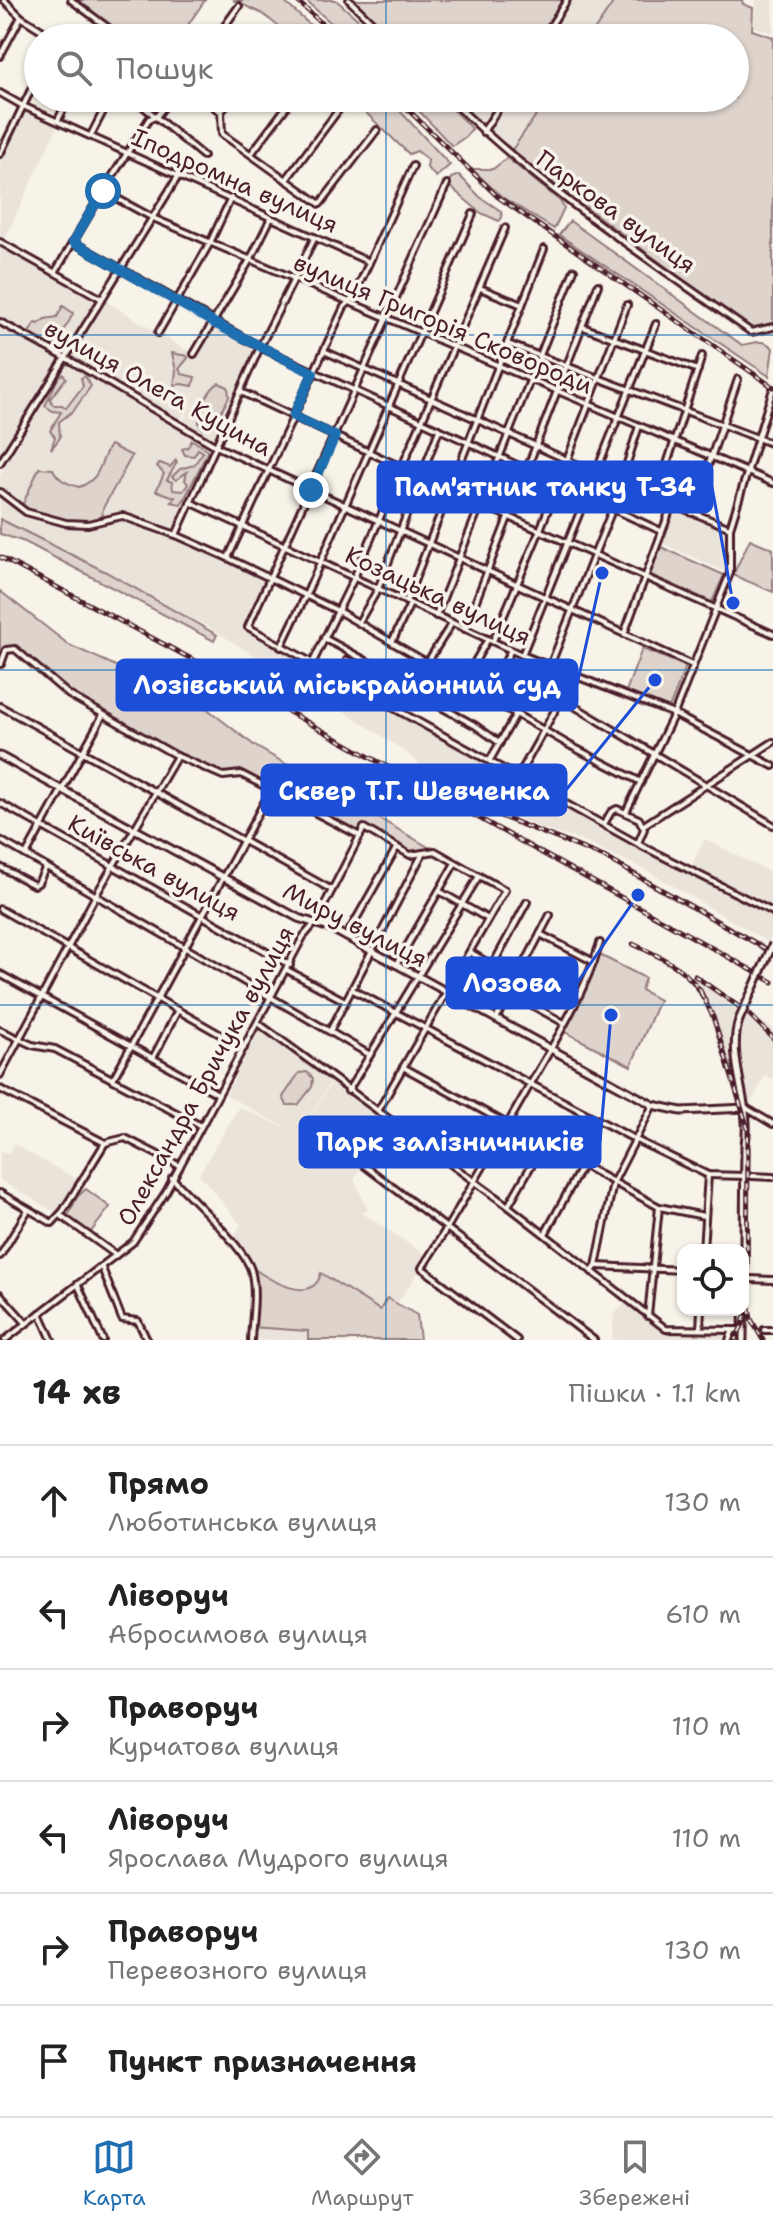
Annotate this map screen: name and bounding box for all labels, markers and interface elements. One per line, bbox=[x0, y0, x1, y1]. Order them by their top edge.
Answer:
search box bbox=[24, 24, 749, 112]
icon: search bbox=[52, 46, 96, 90]
text: Пошук bbox=[116, 48, 213, 89]
street label: Іподромна вулиця bbox=[127, 121, 343, 241]
street label: Паркова вулиця bbox=[530, 143, 702, 281]
route start bbox=[85, 173, 121, 209]
street label: вулиця Григорія Сковороди bbox=[288, 246, 598, 402]
street label: вулиця Олега Куцина bbox=[39, 312, 277, 464]
callout: Пам'ятник танку Т-34 bbox=[378, 462, 712, 512]
text: Пам'ятник танку Т-34 bbox=[394, 469, 696, 504]
route end bbox=[293, 472, 329, 508]
street label: Козацька вулиця bbox=[340, 539, 536, 653]
callout: Лозівський міськрайонний суд bbox=[117, 660, 577, 710]
text: Лозівський міськрайонний суд bbox=[133, 667, 561, 702]
callout: Сквер Т.Г. Шевченка bbox=[262, 765, 566, 815]
text: Сквер Т.Г. Шевченка bbox=[278, 773, 550, 808]
street label: Київська вулиця bbox=[62, 807, 246, 929]
street label: Миру вулиця bbox=[277, 875, 433, 975]
street label: Олександра Бричука вулиця bbox=[110, 920, 302, 1232]
callout: Лозова bbox=[447, 958, 577, 1008]
text: Лозова bbox=[463, 965, 561, 1000]
callout: Парк залізничників bbox=[300, 1117, 600, 1167]
text: Парк залізничників bbox=[316, 1124, 584, 1159]
map controls bbox=[677, 1244, 749, 1316]
button: locate bbox=[677, 1244, 749, 1316]
text: 14 хв bbox=[32, 1369, 121, 1415]
text: Пішки · 1.1 km bbox=[569, 1375, 741, 1410]
text: Прямо bbox=[108, 1463, 209, 1504]
icon: ahead bbox=[32, 1479, 76, 1523]
text: 130 m bbox=[664, 1484, 741, 1519]
text: Люботинська вулиця bbox=[108, 1504, 378, 1539]
text: Ліворуч bbox=[108, 1575, 229, 1616]
icon: left bbox=[32, 1591, 76, 1635]
text: 610 m bbox=[665, 1596, 741, 1631]
text: Абросимова вулиця bbox=[108, 1616, 368, 1651]
text: Праворуч bbox=[108, 1687, 258, 1728]
icon: right bbox=[32, 1703, 76, 1747]
text: 110 m bbox=[671, 1708, 741, 1743]
text: Курчатова вулиця bbox=[108, 1728, 339, 1763]
text: Ліворуч bbox=[108, 1799, 229, 1840]
icon: left bbox=[32, 1815, 76, 1859]
text: 110 m bbox=[671, 1820, 741, 1855]
text: Ярослава Мудрого вулиця bbox=[108, 1840, 449, 1875]
text: Праворуч bbox=[108, 1911, 258, 1952]
icon: right bbox=[32, 1927, 76, 1971]
text: 130 m bbox=[664, 1932, 741, 1967]
text: Перевозного вулиця bbox=[108, 1952, 368, 1987]
icon: arrive bbox=[32, 2039, 76, 2083]
text: Пункт призначення bbox=[108, 2041, 417, 2082]
tab: Карта bbox=[83, 2135, 146, 2212]
tab: Маршрут bbox=[311, 2135, 414, 2212]
tab: Збережені bbox=[579, 2135, 690, 2212]

